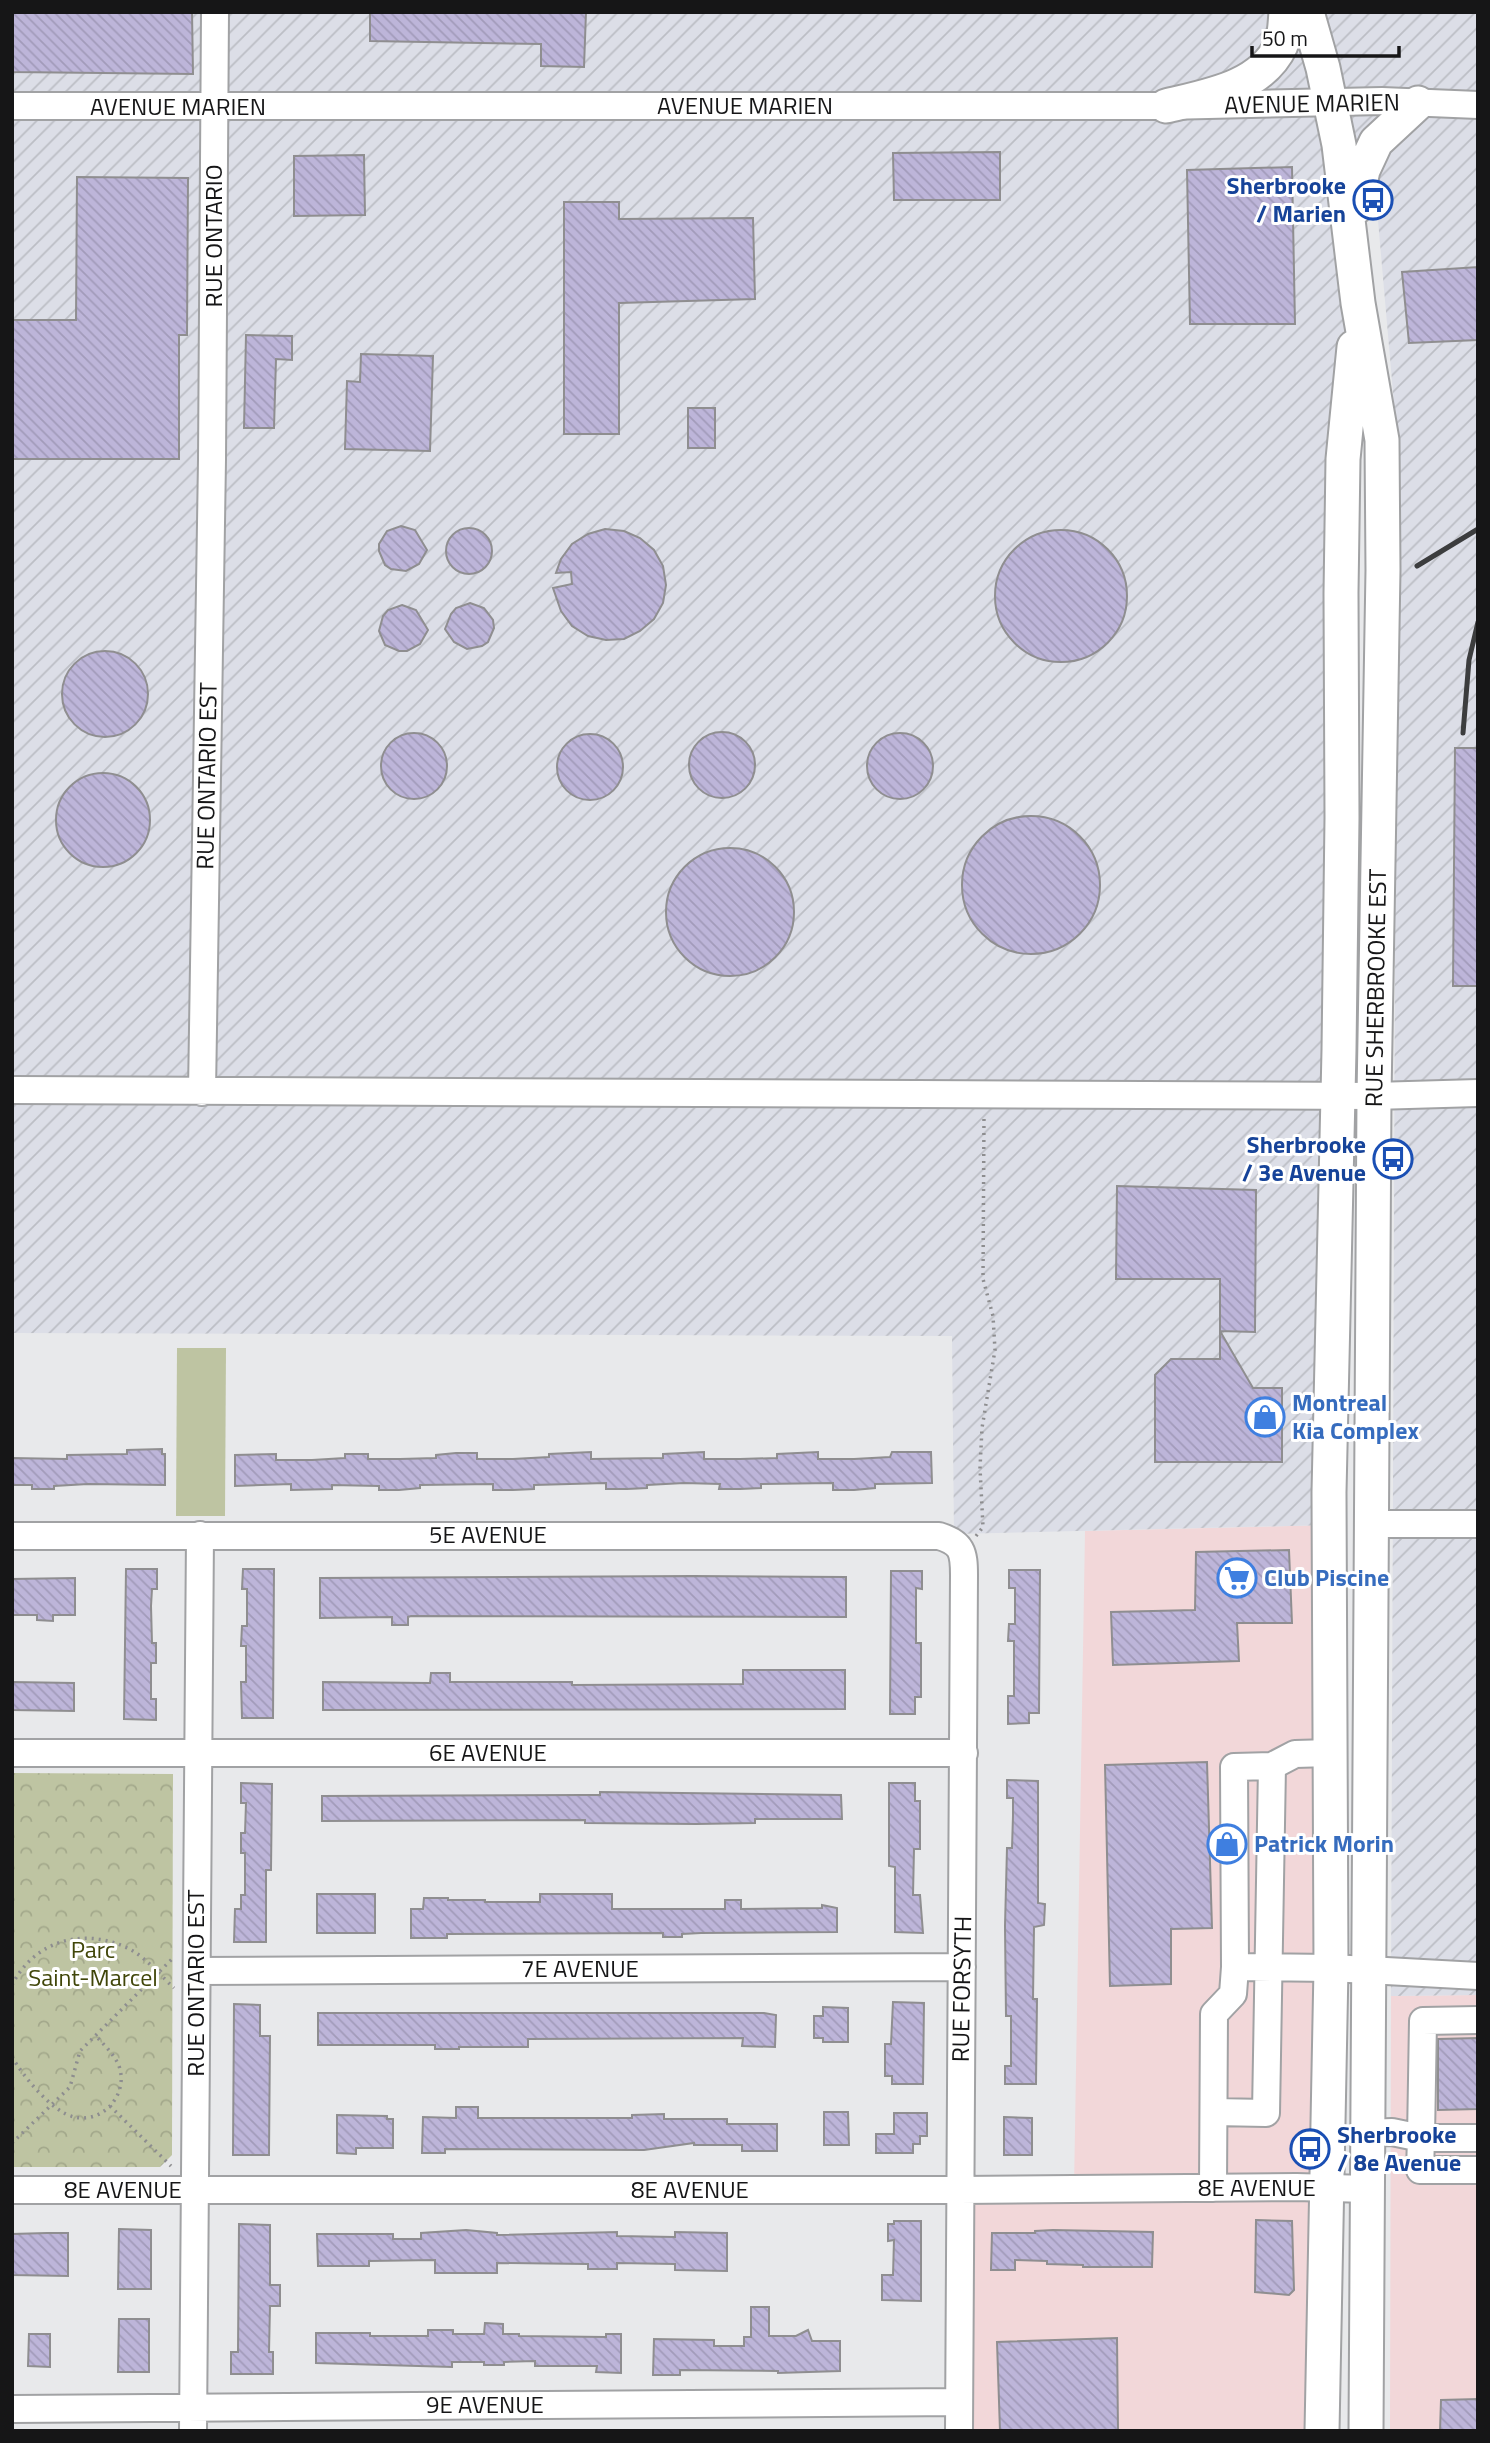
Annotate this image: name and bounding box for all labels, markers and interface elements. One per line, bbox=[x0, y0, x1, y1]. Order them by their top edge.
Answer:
scale bar bbox=[1252, 14, 1399, 58]
text: 50 m bbox=[1262, 22, 1308, 54]
street label: AVENUE MARIEN bbox=[1224, 83, 1400, 123]
street label: AVENUE MARIEN bbox=[657, 87, 833, 123]
street label: AVENUE MARIEN bbox=[90, 88, 266, 124]
street label: RUE ONTARIO bbox=[195, 164, 231, 308]
place label: Sherbrooke / Marien bbox=[1227, 167, 1346, 231]
bus stop icon: Sherbrooke / Marien bbox=[1352, 179, 1394, 221]
street label: RUE ONTARIO EST bbox=[186, 682, 226, 870]
street label: RUE SHERBROOKE EST bbox=[1355, 868, 1395, 1107]
place label: Sherbrooke / 3e Avenue bbox=[1242, 1126, 1366, 1190]
bus stop icon: Sherbrooke / 3e Avenue bbox=[1372, 1138, 1414, 1180]
place label: Montreal Kia Complex bbox=[1292, 1384, 1419, 1448]
shop icon: Montreal Kia Complex bbox=[1244, 1396, 1286, 1438]
street label: 5E AVENUE bbox=[429, 1516, 547, 1552]
supermarket icon: Club Piscine bbox=[1216, 1557, 1258, 1599]
place label: Club Piscine bbox=[1264, 1559, 1389, 1595]
street label: 6E AVENUE bbox=[429, 1734, 547, 1770]
shop icon: Patrick Morin bbox=[1206, 1823, 1248, 1865]
place label: Patrick Morin bbox=[1254, 1825, 1394, 1861]
street label: RUE ONTARIO EST bbox=[177, 1889, 213, 2077]
street label: RUE FORSYTH bbox=[942, 1916, 980, 2062]
park label: Parc Saint-Marcel bbox=[28, 1931, 158, 1995]
street label: 7E AVENUE bbox=[521, 1950, 639, 1986]
place label: Sherbrooke / 8e Avenue bbox=[1337, 2116, 1461, 2180]
bus stop icon: Sherbrooke / 8e Avenue bbox=[1289, 2128, 1331, 2170]
street label: 8E AVENUE bbox=[1198, 2169, 1316, 2205]
street label: 8E AVENUE bbox=[64, 2171, 182, 2207]
street label: 8E AVENUE bbox=[631, 2171, 749, 2207]
street label: 9E AVENUE bbox=[426, 2386, 544, 2422]

